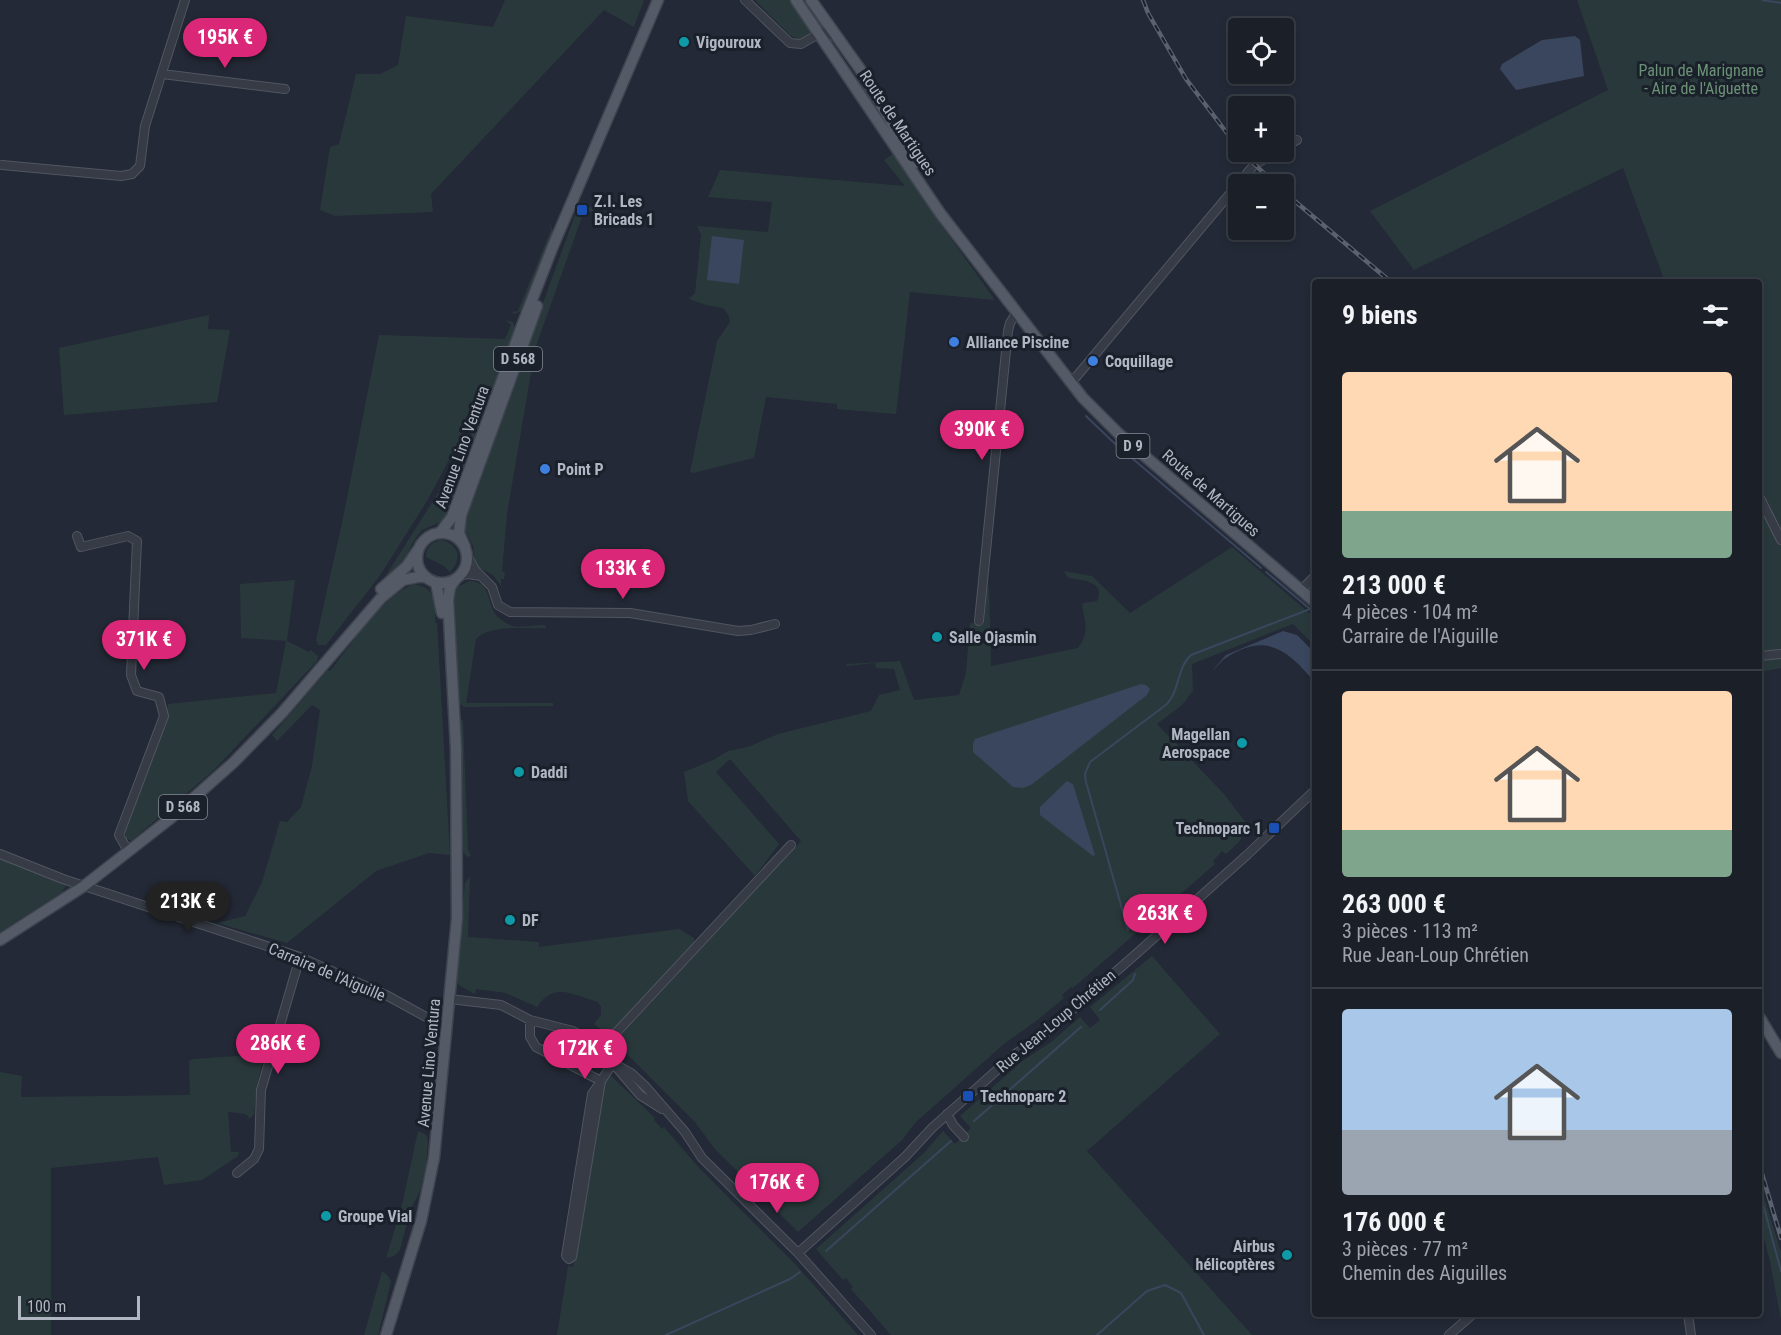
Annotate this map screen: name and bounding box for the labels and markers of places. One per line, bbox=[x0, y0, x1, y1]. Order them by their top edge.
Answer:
pin: 195K € bbox=[176, 18, 274, 69]
place label: Vigouroux bbox=[696, 33, 762, 52]
marker: Vigouroux bbox=[677, 35, 691, 49]
place label: Z.I. Les Bricads 1 bbox=[594, 192, 654, 229]
marker: Z.I. Les Bricads 1 bbox=[575, 203, 589, 217]
place label: Alliance Piscine bbox=[966, 333, 1069, 352]
marker: Alliance Piscine bbox=[947, 335, 961, 349]
place label: Coquillage bbox=[1105, 352, 1174, 371]
marker: Coquillage bbox=[1086, 354, 1100, 368]
pin: 390K € bbox=[933, 410, 1031, 461]
place label: Point P bbox=[557, 460, 604, 479]
marker: Point P bbox=[538, 462, 552, 476]
pin: 133K € bbox=[574, 549, 672, 600]
pin: 371K € bbox=[95, 620, 193, 671]
place label: Salle Ojasmin bbox=[949, 628, 1037, 647]
marker: Salle Ojasmin bbox=[930, 630, 944, 644]
place label: Magellan Aerospace bbox=[1162, 725, 1230, 762]
marker: Magellan Aerospace bbox=[1235, 736, 1249, 750]
place label: Daddi bbox=[531, 763, 567, 782]
marker: Daddi bbox=[512, 765, 526, 779]
place label: Technoparc 1 bbox=[1176, 819, 1262, 838]
marker: Technoparc 1 bbox=[1267, 821, 1281, 835]
pin: 213K € bbox=[139, 882, 237, 933]
pin: 263K € bbox=[1116, 894, 1214, 945]
place label: DF bbox=[522, 911, 539, 930]
marker: DF bbox=[503, 913, 517, 927]
pin: 286K € bbox=[229, 1024, 327, 1075]
pin: 172K € bbox=[536, 1029, 634, 1080]
place label: Technoparc 2 bbox=[980, 1087, 1066, 1106]
marker: Technoparc 2 bbox=[961, 1089, 975, 1103]
pin: 176K € bbox=[728, 1163, 826, 1214]
place label: Groupe Vial bbox=[338, 1207, 412, 1226]
marker: Groupe Vial bbox=[319, 1209, 333, 1223]
place label: Airbus hélicoptères bbox=[1196, 1237, 1275, 1274]
marker: Airbus hélicoptères bbox=[1280, 1248, 1294, 1262]

